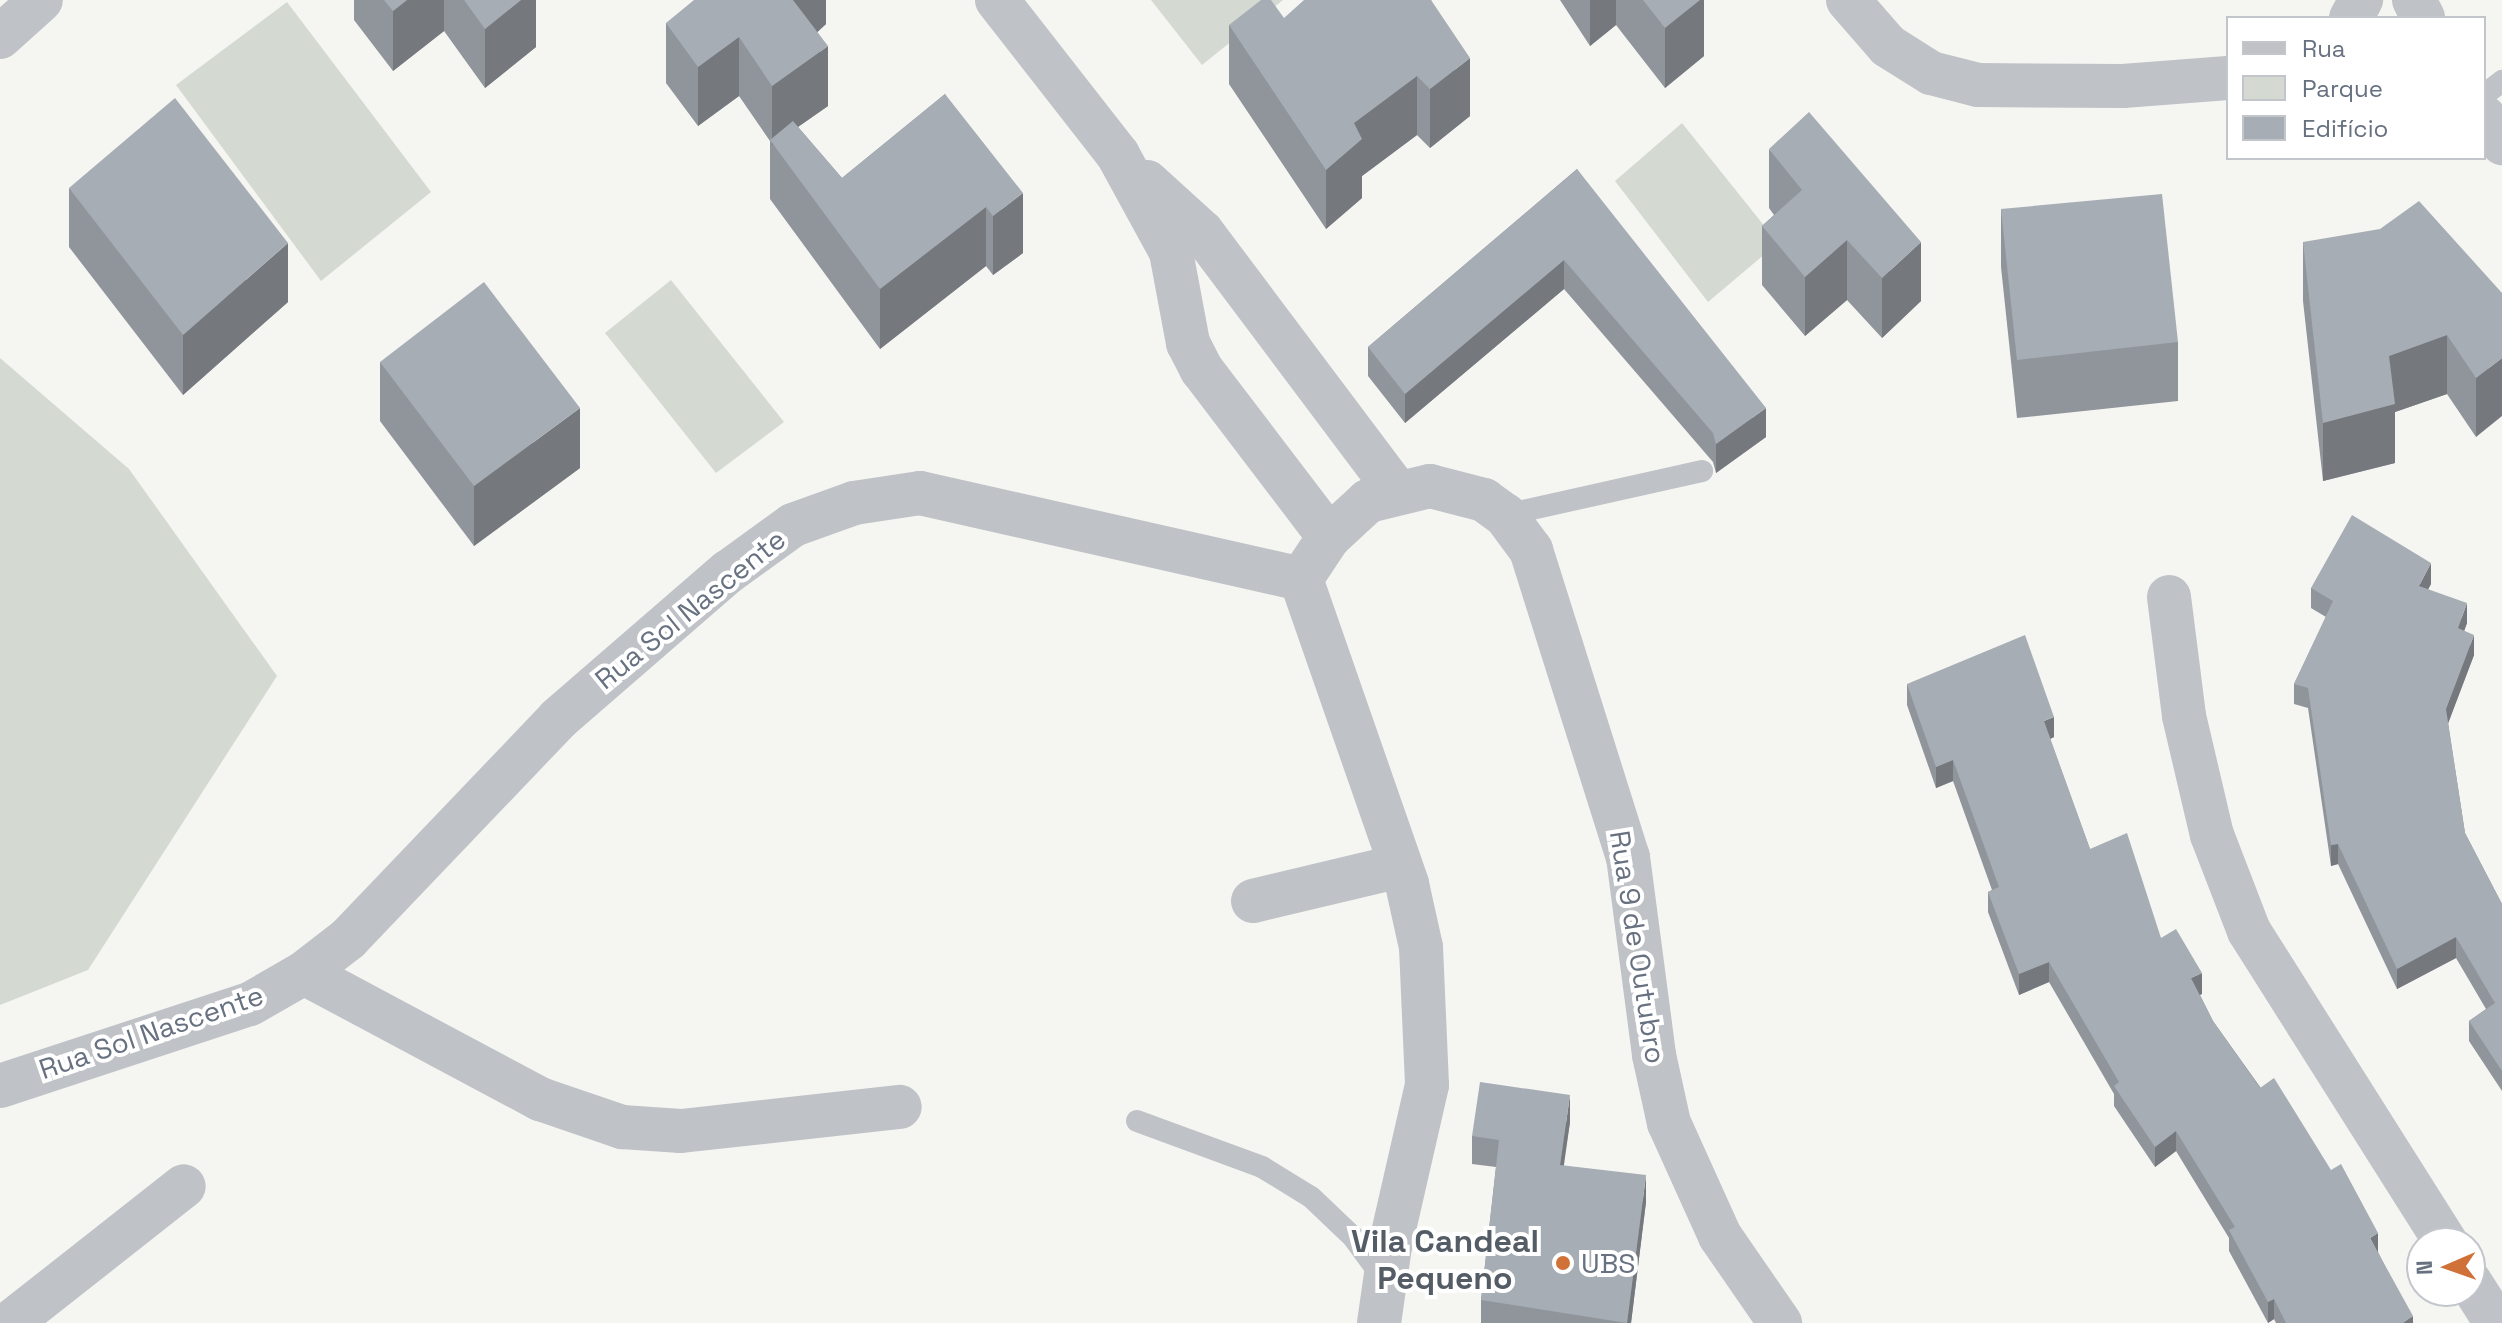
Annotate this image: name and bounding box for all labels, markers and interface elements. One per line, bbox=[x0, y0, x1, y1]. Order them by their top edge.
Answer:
legend bbox=[2226, 16, 2486, 160]
text: Rua bbox=[2302, 33, 2346, 64]
text: Parque bbox=[2302, 73, 2383, 104]
text: Edifício bbox=[2302, 113, 2388, 144]
street label: Rua Sol Nascente bbox=[588, 522, 792, 696]
street label: Rua 9 de Outubro bbox=[1603, 828, 1673, 1066]
street label: Rua Sol Nascente bbox=[34, 978, 268, 1086]
district label: Vila Candeal Pequeno bbox=[1351, 1223, 1539, 1298]
north arrow bbox=[2406, 1227, 2486, 1307]
place label: UBS bbox=[1581, 1246, 1635, 1280]
marker: UBS bbox=[1552, 1252, 1574, 1274]
text: N bbox=[2410, 1260, 2438, 1276]

